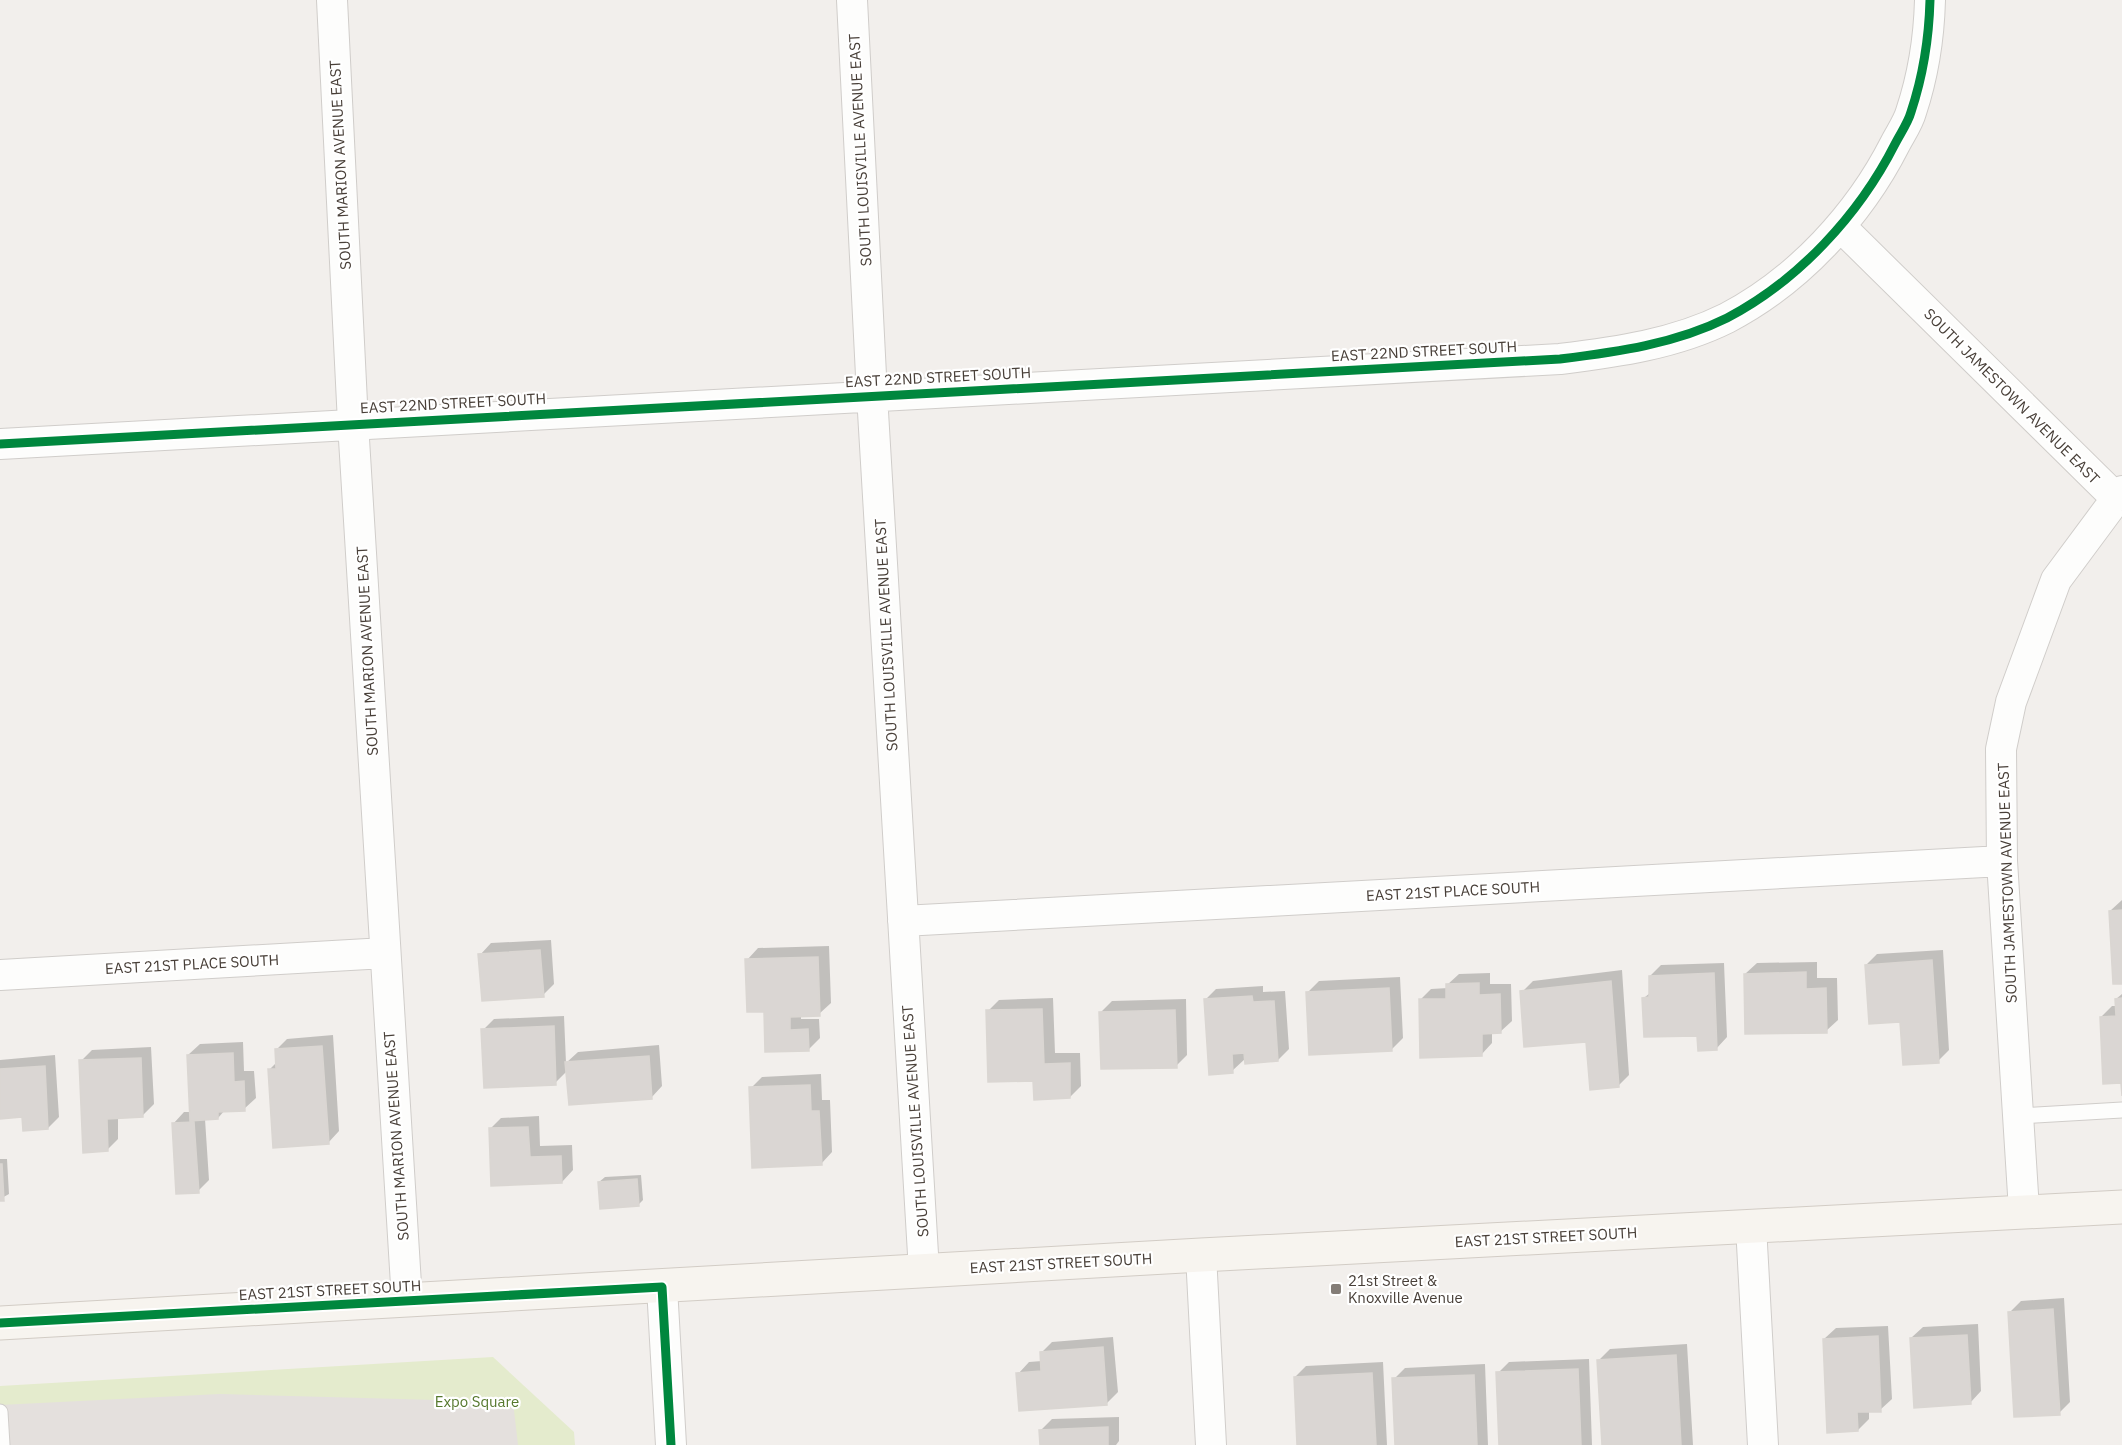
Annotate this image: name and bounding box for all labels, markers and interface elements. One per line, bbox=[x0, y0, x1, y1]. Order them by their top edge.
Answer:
street label: SOUTH LOUISVILLE AVENUE EAST bbox=[844, 33, 876, 267]
street label: SOUTH MARION AVENUE EAST bbox=[325, 59, 355, 270]
street label: SOUTH JAMESTOWN AVENUE EAST bbox=[1920, 304, 2104, 488]
street label: EAST 22ND STREET SOUTH bbox=[1331, 337, 1517, 365]
street label: EAST 22ND STREET SOUTH bbox=[845, 363, 1031, 391]
street label: EAST 22ND STREET SOUTH bbox=[360, 389, 546, 417]
street label: SOUTH LOUISVILLE AVENUE EAST bbox=[870, 518, 902, 752]
street label: SOUTH MARION AVENUE EAST bbox=[352, 545, 382, 756]
street label: SOUTH JAMESTOWN AVENUE EAST bbox=[1993, 762, 2021, 1004]
street label: EAST 21ST PLACE SOUTH bbox=[1366, 877, 1540, 905]
street label: EAST 21ST PLACE SOUTH bbox=[105, 950, 279, 978]
street label: SOUTH LOUISVILLE AVENUE EAST bbox=[897, 1004, 933, 1238]
street label: SOUTH MARION AVENUE EAST bbox=[379, 1030, 413, 1241]
street label: EAST 21ST STREET SOUTH bbox=[1454, 1223, 1638, 1251]
street label: EAST 21ST STREET SOUTH bbox=[969, 1249, 1153, 1277]
place label: 21st Street & Knoxville Avenue bbox=[1348, 1271, 1463, 1307]
street label: EAST 21ST STREET SOUTH bbox=[238, 1276, 422, 1304]
marker: 21st Street & Knoxville Avenue bbox=[1329, 1282, 1343, 1296]
park label: Expo Square bbox=[435, 1392, 519, 1411]

